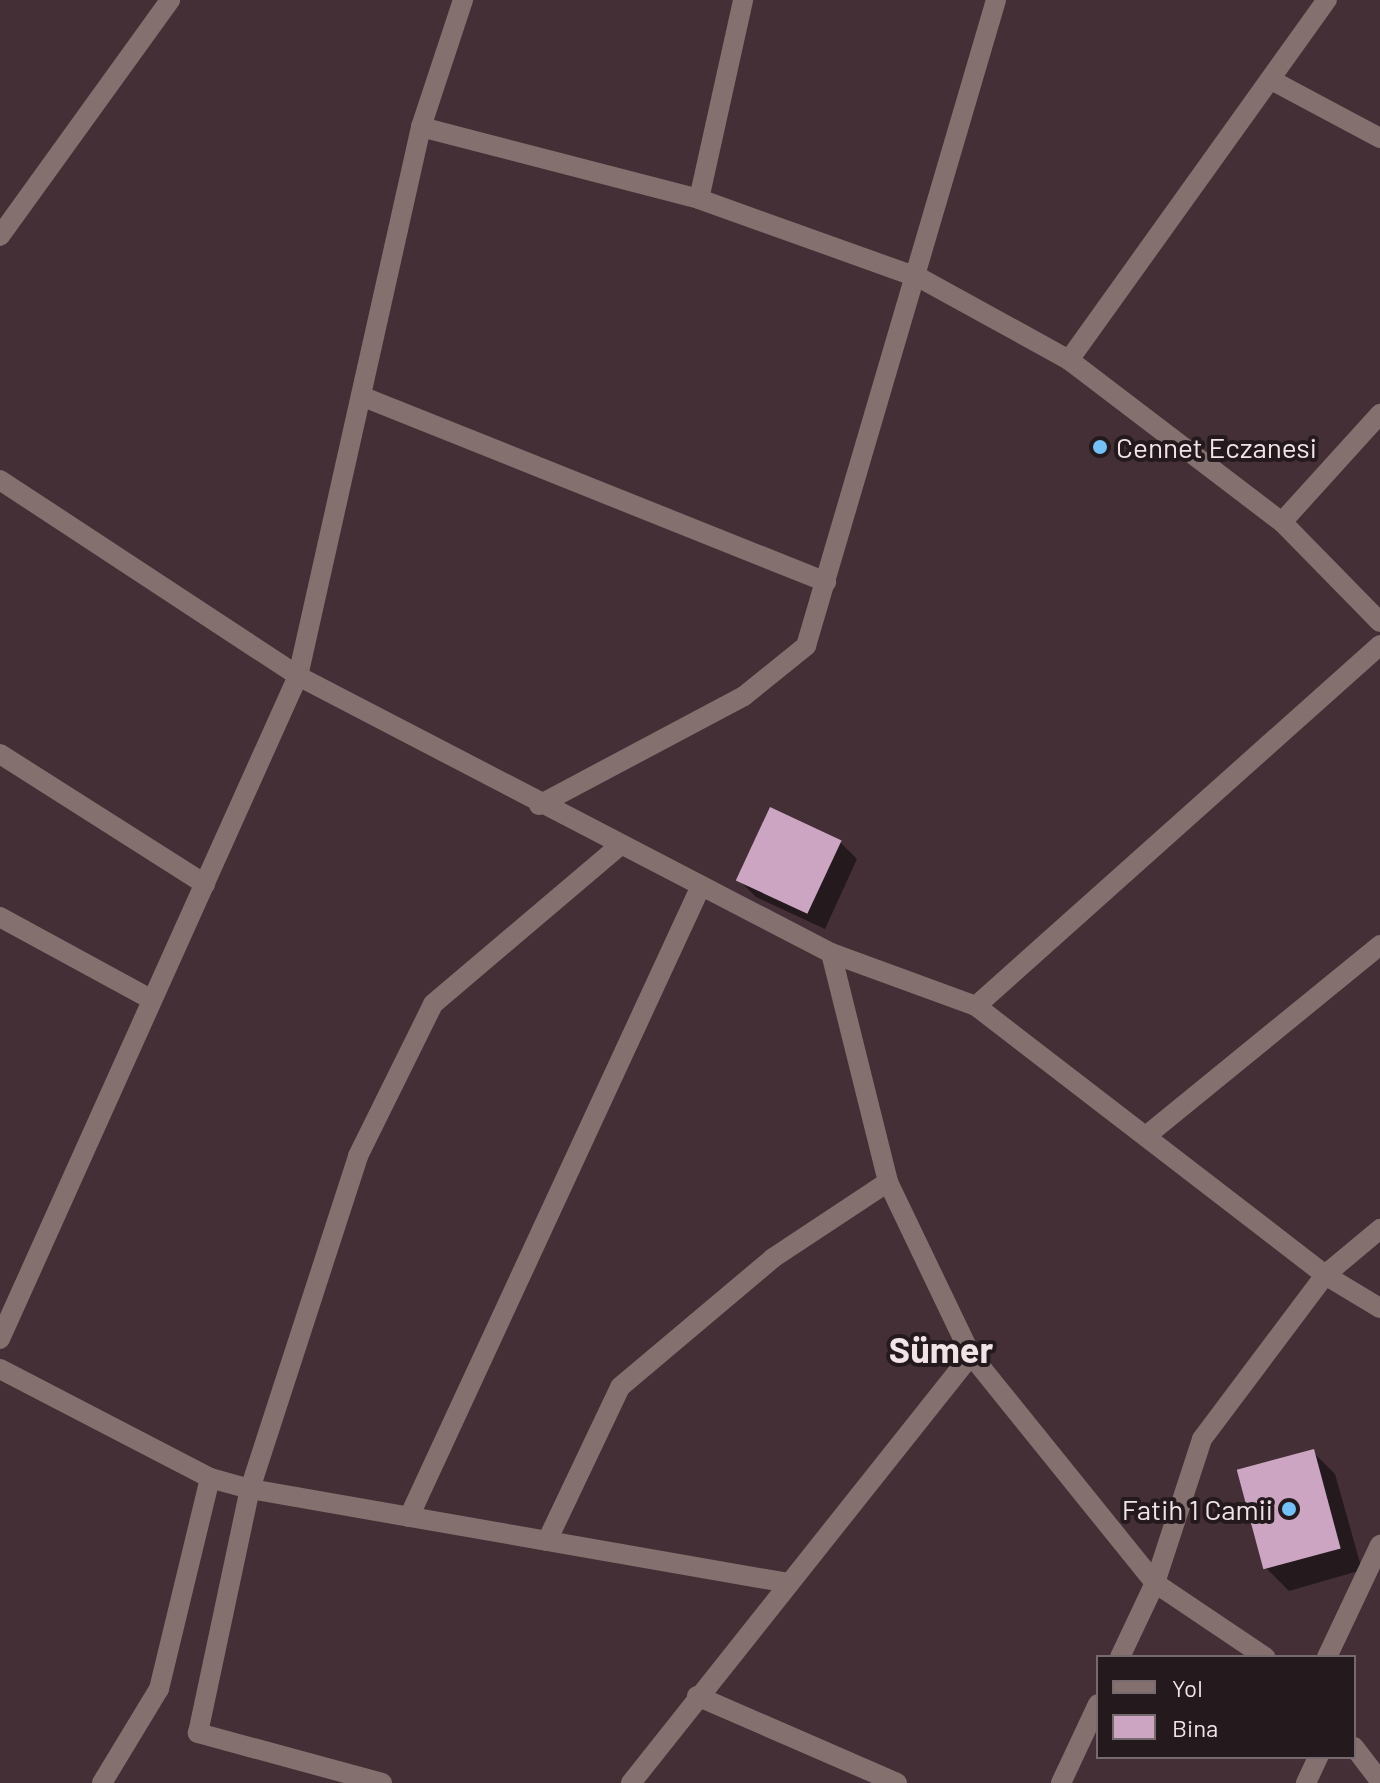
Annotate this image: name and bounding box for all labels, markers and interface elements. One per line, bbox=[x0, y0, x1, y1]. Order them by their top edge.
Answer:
place label: Cennet Eczanesi bbox=[1116, 430, 1317, 464]
marker: Cennet Eczanesi bbox=[1091, 438, 1109, 456]
district label: Sümer bbox=[889, 1327, 993, 1371]
place label: Fatih 1 Camii bbox=[1122, 1492, 1273, 1526]
marker: Fatih 1 Camii bbox=[1280, 1500, 1298, 1518]
legend bbox=[1096, 1655, 1356, 1759]
text: Yol bbox=[1172, 1673, 1203, 1702]
text: Bina bbox=[1172, 1713, 1218, 1742]

